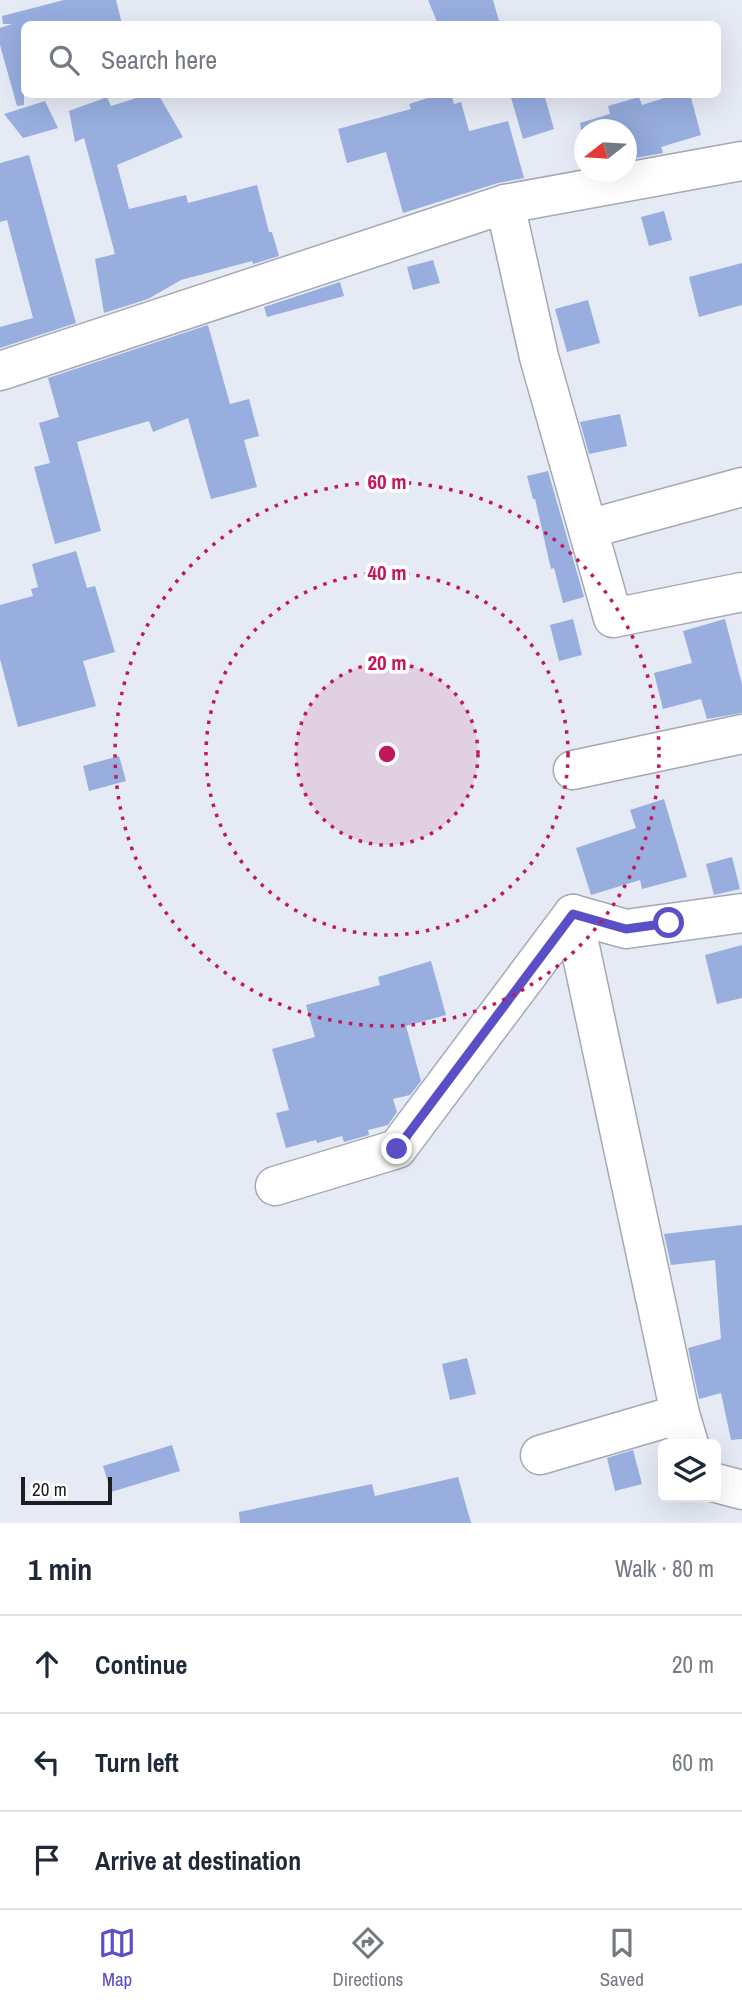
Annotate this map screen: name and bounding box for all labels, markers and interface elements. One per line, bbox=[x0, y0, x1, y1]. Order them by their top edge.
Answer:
search box bbox=[21, 21, 721, 98]
icon: search bbox=[45, 41, 83, 79]
text: Search here bbox=[101, 42, 217, 77]
north arrow bbox=[574, 119, 637, 182]
text: 60 m bbox=[367, 467, 407, 496]
text: 40 m bbox=[367, 558, 407, 587]
text: 20 m bbox=[367, 648, 407, 677]
centre of rings bbox=[375, 742, 399, 766]
route start bbox=[653, 907, 684, 938]
route end bbox=[381, 1133, 412, 1164]
map controls bbox=[658, 1439, 721, 1502]
button: layers bbox=[658, 1439, 721, 1502]
scale bar bbox=[21, 1474, 112, 1506]
text: 20 m bbox=[32, 1476, 67, 1502]
text: 1 min bbox=[28, 1549, 92, 1589]
text: Walk · 80 m bbox=[615, 1553, 714, 1584]
icon: ahead bbox=[28, 1645, 66, 1683]
text: Continue bbox=[95, 1647, 187, 1682]
text: 20 m bbox=[672, 1649, 714, 1680]
icon: left bbox=[28, 1743, 66, 1781]
text: Turn left bbox=[95, 1745, 179, 1780]
text: 60 m bbox=[672, 1747, 714, 1778]
icon: arrive bbox=[28, 1841, 66, 1879]
text: Arrive at destination bbox=[95, 1843, 301, 1878]
tab: Map bbox=[98, 1924, 136, 1992]
tab: Directions bbox=[332, 1924, 403, 1992]
tab: Saved bbox=[600, 1924, 644, 1992]

